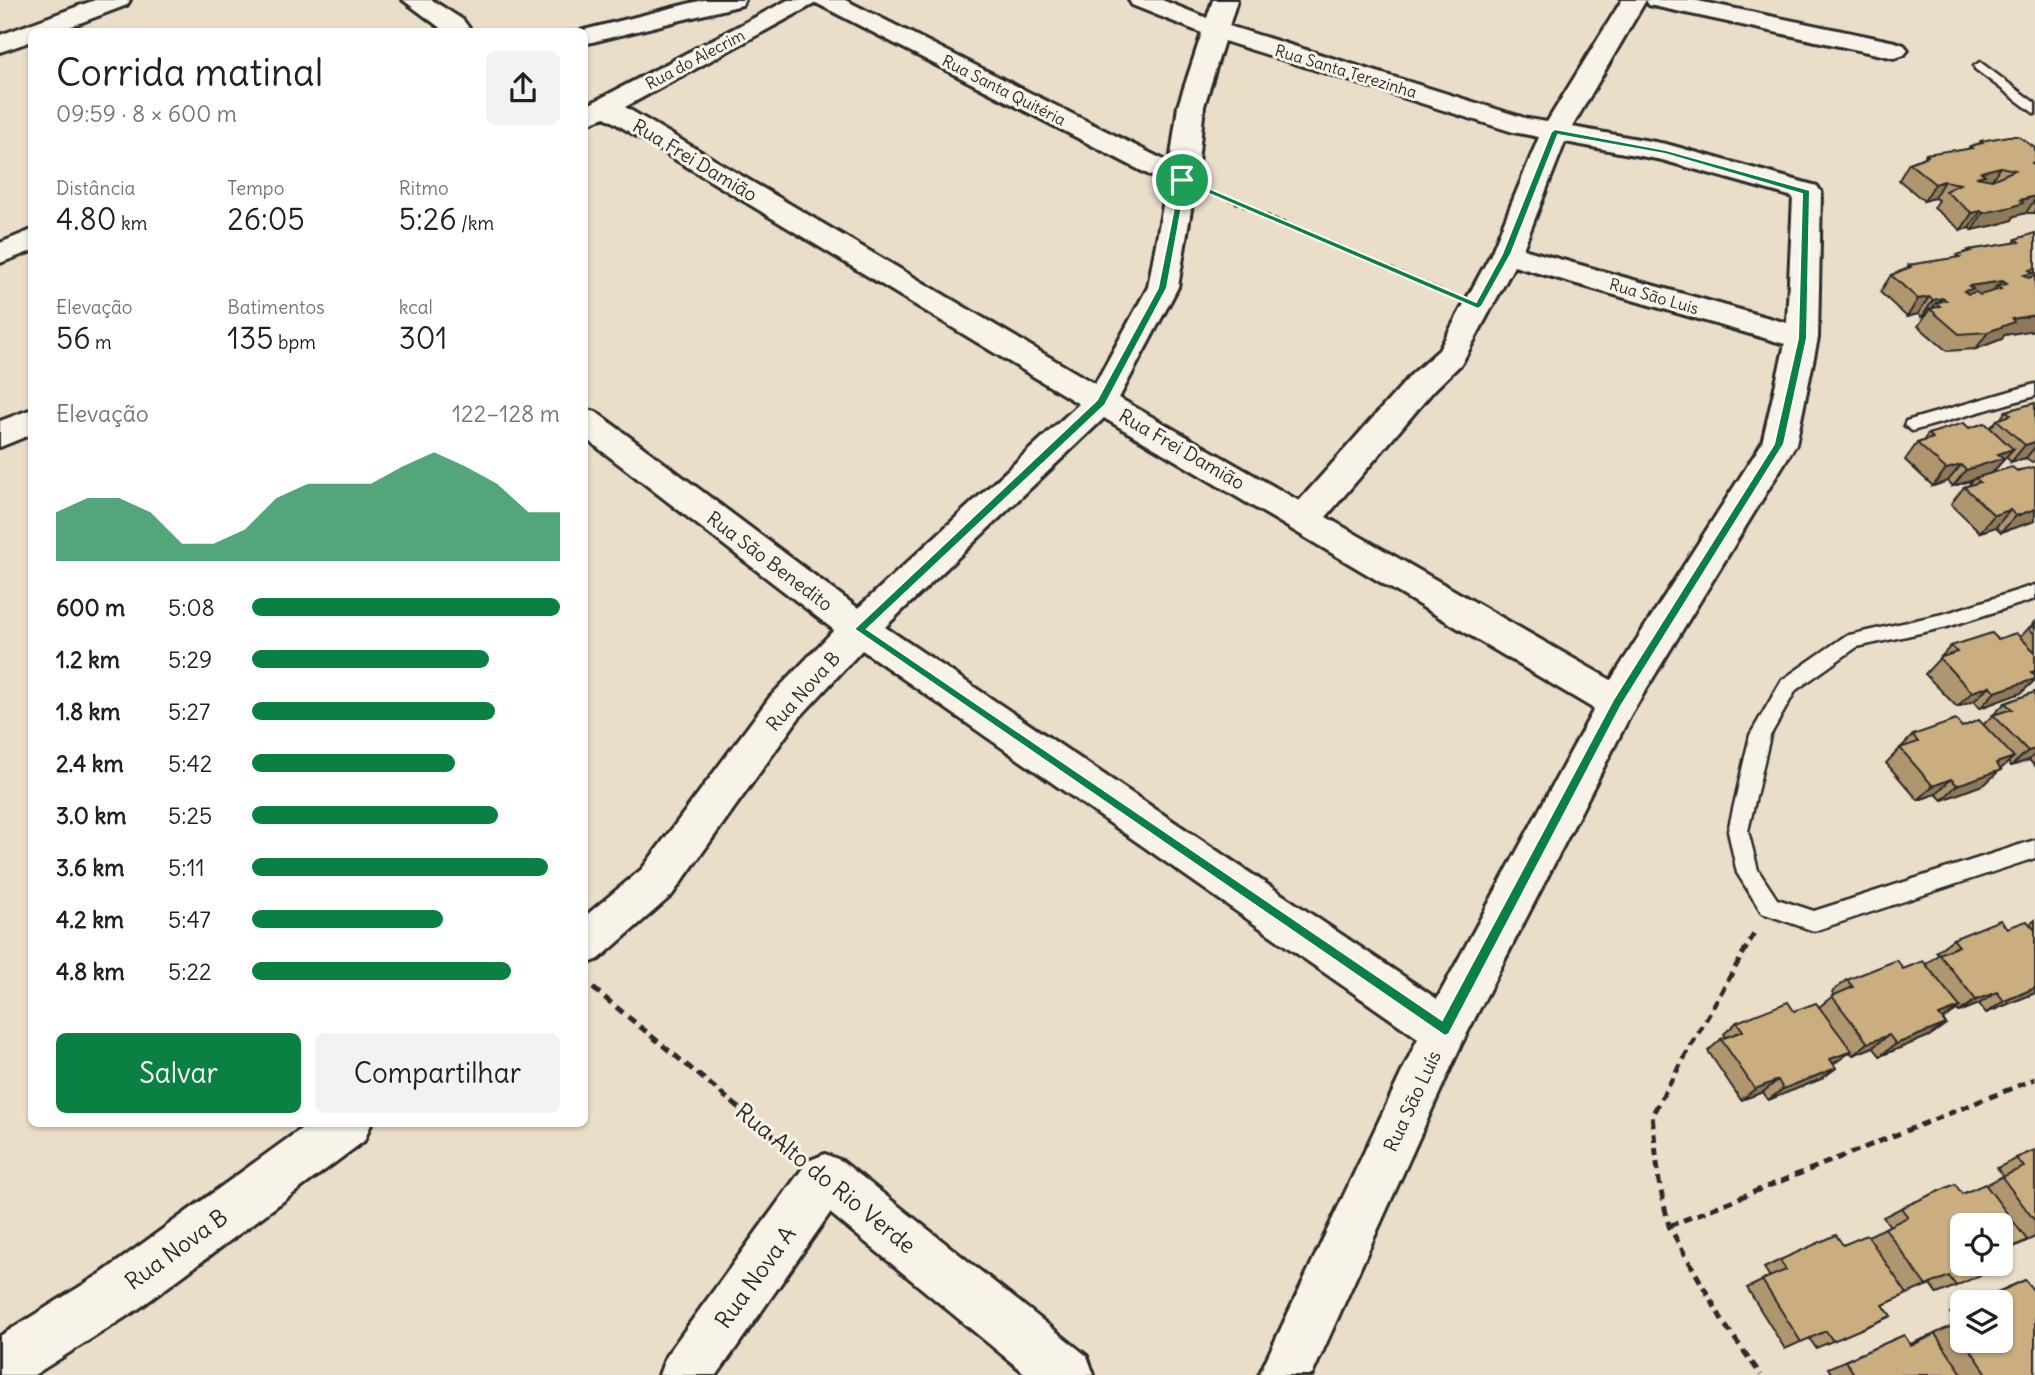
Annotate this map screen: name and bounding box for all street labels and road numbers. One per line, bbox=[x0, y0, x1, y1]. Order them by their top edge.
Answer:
street label: Rua do Alecrim bbox=[642, 25, 748, 93]
street label: Rua Santa Terezinha bbox=[1273, 40, 1419, 102]
street label: Rua Santa Quitéria bbox=[939, 50, 1069, 130]
street label: Rua Frei Damião bbox=[628, 113, 762, 207]
street label: Rua São Luis bbox=[1607, 274, 1701, 318]
street label: Rua Frei Damião bbox=[1115, 403, 1249, 495]
street label: Rua São Benedito bbox=[702, 506, 838, 616]
street label: Rua Nova B bbox=[761, 646, 845, 736]
street label: Rua São Luís bbox=[1378, 1047, 1446, 1155]
street label: Rua Alto do Rio Verde bbox=[730, 1096, 922, 1260]
street label: Rua Nova B bbox=[119, 1202, 233, 1296]
street label: Rua Nova A bbox=[708, 1220, 802, 1334]

